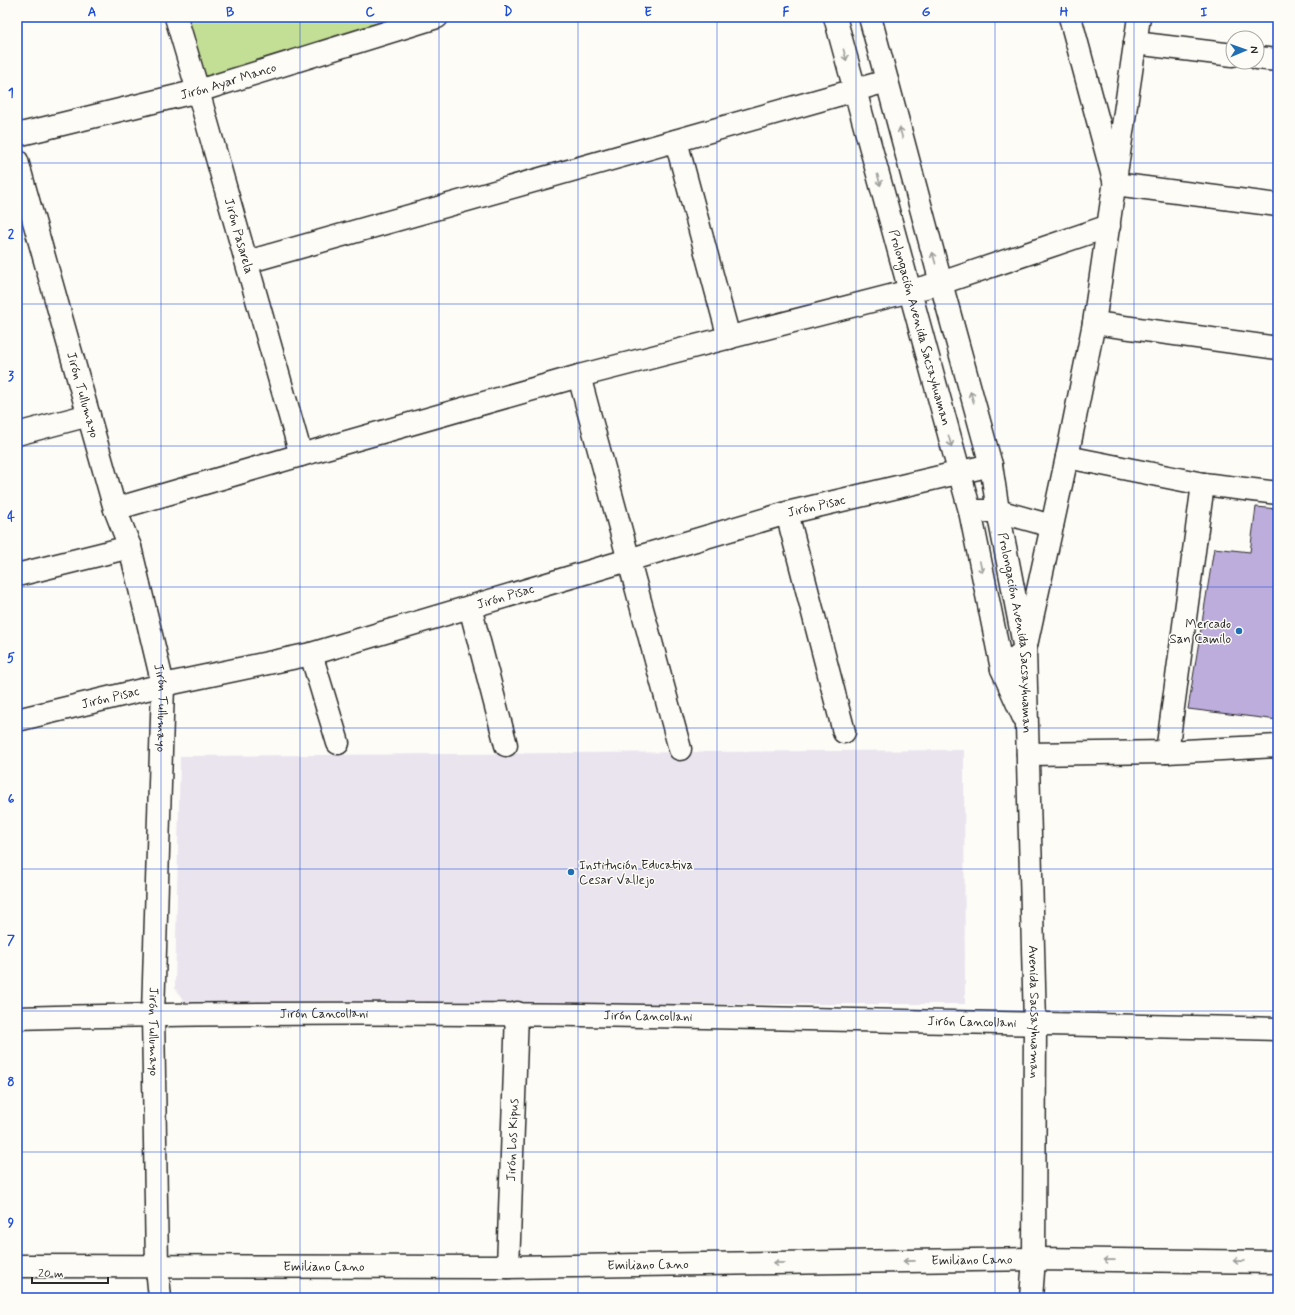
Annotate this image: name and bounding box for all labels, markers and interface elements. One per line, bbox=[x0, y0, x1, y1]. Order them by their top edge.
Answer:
text: A bbox=[88, 4, 96, 21]
text: B bbox=[226, 4, 235, 21]
text: C bbox=[365, 4, 375, 21]
text: D bbox=[504, 4, 513, 21]
text: E bbox=[644, 4, 652, 21]
text: F bbox=[783, 4, 790, 21]
text: G bbox=[922, 4, 931, 21]
text: H bbox=[1060, 4, 1069, 21]
text: I bbox=[1201, 4, 1208, 21]
north arrow bbox=[1225, 30, 1265, 70]
text: N bbox=[1247, 46, 1261, 54]
one-way arrow bbox=[842, 48, 849, 61]
street label: Jirón Ayar Manco bbox=[178, 59, 279, 104]
text: 1 bbox=[8, 85, 14, 102]
one-way arrow bbox=[897, 126, 904, 139]
one-way arrow bbox=[876, 173, 884, 186]
street label: Jirón Pasarela bbox=[220, 196, 258, 276]
text: 2 bbox=[8, 226, 15, 243]
street label: Prolongación Avenida Sacsayhuaman bbox=[885, 228, 955, 428]
one-way arrow bbox=[930, 252, 937, 265]
street label: Jirón Tullumayo bbox=[63, 350, 103, 440]
text: 3 bbox=[8, 368, 14, 385]
one-way arrow bbox=[968, 391, 975, 404]
one-way arrow bbox=[947, 434, 954, 447]
street label: Jirón Pisac bbox=[786, 491, 847, 521]
text: 4 bbox=[7, 509, 15, 526]
street label: Prolongación Avenida Sacsayhuaman bbox=[994, 531, 1036, 733]
one-way arrow bbox=[978, 560, 986, 573]
street label: Jirón Pisac bbox=[475, 580, 536, 613]
place label: Mercado San Camilo bbox=[1170, 616, 1231, 648]
marker: Mercado San Camilo bbox=[1234, 626, 1244, 636]
text: 5 bbox=[7, 650, 15, 667]
street label: Jirón Tullumayo bbox=[150, 662, 172, 753]
street label: Jirón Pisac bbox=[80, 682, 141, 713]
text: 6 bbox=[8, 791, 15, 808]
place label: Institución Educativa Cesar Vallejo bbox=[579, 857, 693, 889]
marker: Institución Educativa Cesar Vallejo bbox=[566, 867, 576, 877]
text: 7 bbox=[7, 932, 15, 949]
street label: Avenida Sacsayhuaman bbox=[1024, 945, 1044, 1078]
street label: Jirón Tullumayo bbox=[144, 987, 162, 1077]
street label: Jirón Cancollani bbox=[279, 1005, 369, 1022]
street label: Jirón Cancollani bbox=[603, 1007, 693, 1025]
street label: Jirón Cancollani bbox=[927, 1012, 1017, 1031]
text: 8 bbox=[7, 1074, 15, 1091]
street label: Jirón Los Kipus bbox=[503, 1098, 522, 1182]
text: 9 bbox=[8, 1215, 15, 1232]
street label: Emiliano Cano bbox=[931, 1251, 1013, 1269]
street label: Emiliano Cano bbox=[607, 1256, 689, 1274]
one-way arrow bbox=[1103, 1256, 1116, 1264]
one-way arrow bbox=[903, 1257, 916, 1265]
one-way arrow bbox=[1233, 1257, 1246, 1265]
street label: Emiliano Cano bbox=[283, 1258, 365, 1275]
scale bar bbox=[32, 1259, 108, 1285]
one-way arrow bbox=[773, 1259, 786, 1267]
text: 20 m bbox=[38, 1266, 64, 1282]

